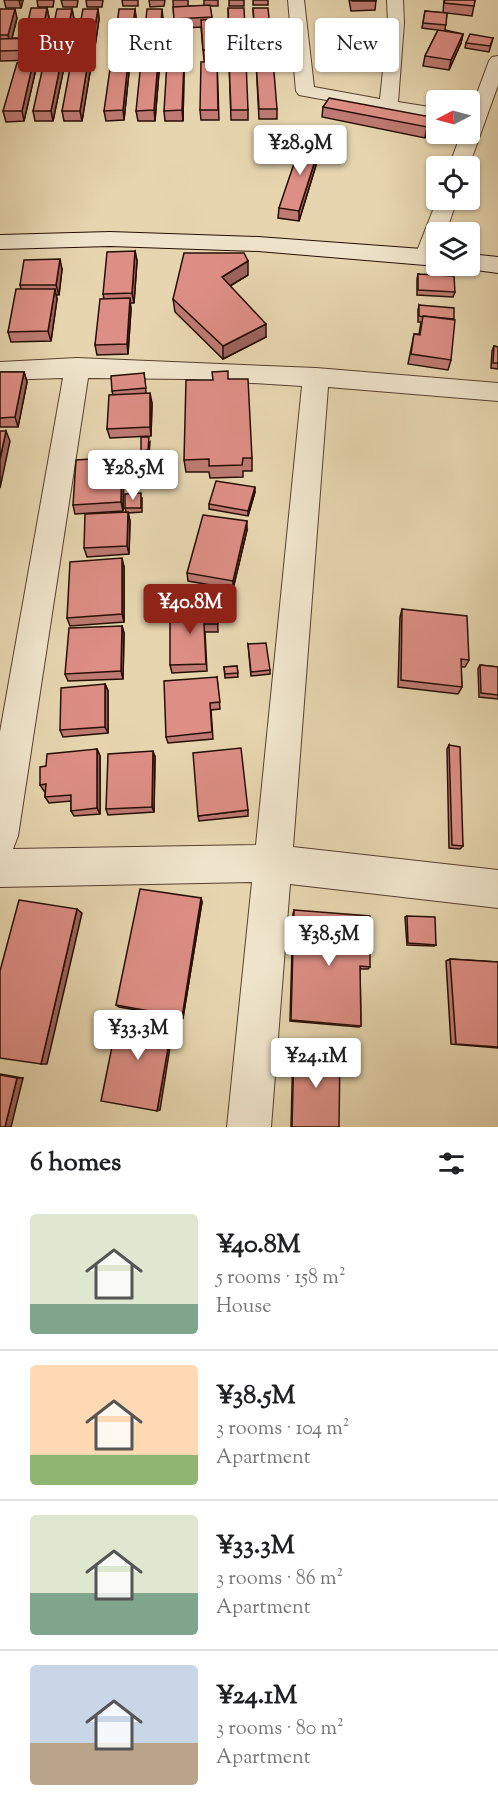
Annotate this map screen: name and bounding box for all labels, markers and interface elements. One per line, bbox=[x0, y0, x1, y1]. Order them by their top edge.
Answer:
chip: Buy bbox=[18, 18, 96, 72]
chip: Rent bbox=[108, 18, 193, 72]
chip: Filters bbox=[205, 18, 303, 72]
chip: New bbox=[315, 18, 399, 72]
north arrow bbox=[426, 90, 480, 144]
map controls bbox=[426, 90, 480, 276]
pin: ¥28.9M bbox=[251, 125, 349, 176]
text: ¥28.9M bbox=[268, 130, 332, 159]
button: locate bbox=[426, 156, 480, 210]
button: layers bbox=[426, 222, 480, 276]
pin: ¥28.5M bbox=[84, 450, 182, 501]
text: ¥28.5M bbox=[102, 455, 164, 484]
pin: ¥40.8M bbox=[141, 584, 239, 635]
text: ¥40.8M bbox=[158, 589, 222, 618]
pin: ¥38.5M bbox=[280, 916, 378, 967]
text: ¥38.5M bbox=[298, 921, 360, 950]
pin: ¥33.3M bbox=[89, 1010, 187, 1061]
text: ¥33.3M bbox=[108, 1015, 168, 1044]
pin: ¥24.1M bbox=[267, 1038, 365, 1089]
text: ¥24.1M bbox=[285, 1043, 347, 1072]
text: 6 homes bbox=[30, 1145, 121, 1182]
icon: filters bbox=[435, 1147, 468, 1180]
text: ¥40.8M bbox=[216, 1227, 300, 1264]
icon: home bbox=[78, 1238, 150, 1310]
text: 5 rooms · 158 m² bbox=[216, 1264, 346, 1293]
text: House bbox=[216, 1293, 271, 1322]
text: ¥38.5M bbox=[216, 1378, 295, 1415]
icon: home bbox=[78, 1389, 150, 1461]
text: 3 rooms · 104 m² bbox=[216, 1415, 350, 1444]
text: Apartment bbox=[216, 1444, 311, 1473]
text: ¥33.3M bbox=[216, 1528, 295, 1565]
icon: home bbox=[78, 1539, 150, 1611]
text: 3 rooms · 86 m² bbox=[216, 1565, 343, 1594]
text: Apartment bbox=[216, 1594, 311, 1623]
text: ¥24.1M bbox=[216, 1678, 297, 1715]
icon: home bbox=[78, 1689, 150, 1761]
text: 3 rooms · 80 m² bbox=[216, 1715, 344, 1744]
text: Apartment bbox=[216, 1744, 311, 1773]

